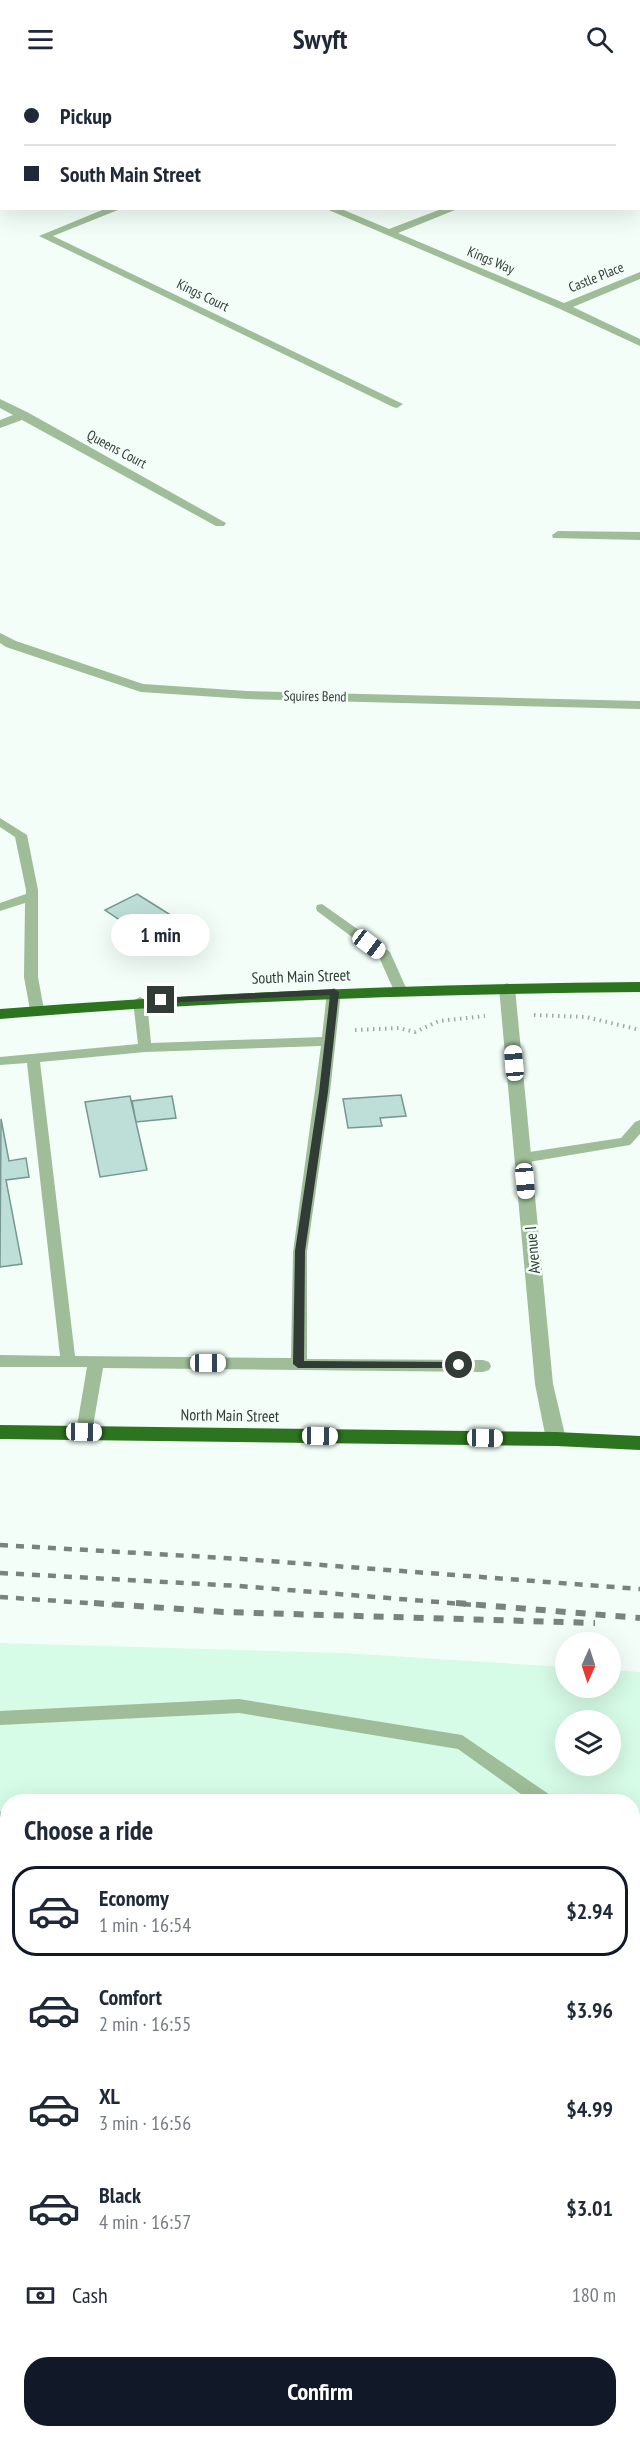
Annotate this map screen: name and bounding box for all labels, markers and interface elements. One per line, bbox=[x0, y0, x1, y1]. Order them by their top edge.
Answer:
text: Swyft bbox=[293, 22, 347, 56]
icon: menu bbox=[24, 23, 57, 56]
icon: search bbox=[583, 23, 616, 56]
text: Pickup bbox=[60, 102, 112, 130]
text: South Main Street bbox=[60, 160, 201, 188]
street label: Kings Way bbox=[465, 242, 518, 278]
street label: Castle Place bbox=[566, 258, 627, 296]
street label: Kings Court bbox=[174, 275, 232, 315]
street label: Queens Court bbox=[84, 426, 150, 472]
street label: Squires Bend bbox=[283, 686, 347, 706]
callout: 1 min bbox=[112, 913, 210, 955]
text: 1 min bbox=[140, 922, 181, 948]
car bbox=[349, 926, 389, 962]
street label: South Main Street bbox=[251, 964, 351, 988]
route end bbox=[147, 986, 174, 1013]
car bbox=[503, 1044, 525, 1082]
car bbox=[514, 1162, 536, 1200]
street label: Avenue I bbox=[520, 1225, 544, 1275]
route start bbox=[445, 1351, 472, 1378]
car bbox=[190, 1354, 226, 1372]
street label: North Main Street bbox=[180, 1404, 280, 1426]
car bbox=[66, 1423, 102, 1441]
car bbox=[302, 1427, 338, 1445]
car bbox=[467, 1429, 503, 1447]
north arrow bbox=[555, 1632, 621, 1698]
map controls bbox=[555, 1632, 621, 1776]
button: layers bbox=[555, 1710, 621, 1776]
text: Choose a ride bbox=[24, 1813, 153, 1847]
icon: car bbox=[27, 1884, 81, 1938]
text: Economy bbox=[99, 1884, 169, 1912]
text: $2.94 bbox=[566, 1897, 613, 1925]
text: 1 min · 16:54 bbox=[99, 1912, 191, 1938]
icon: car bbox=[27, 1983, 81, 2037]
text: Comfort bbox=[99, 1983, 162, 2011]
text: $3.96 bbox=[566, 1996, 613, 2024]
text: 2 min · 16:55 bbox=[99, 2011, 191, 2037]
icon: car bbox=[27, 2082, 81, 2136]
text: XL bbox=[99, 2082, 120, 2110]
text: $4.99 bbox=[566, 2095, 613, 2123]
text: 3 min · 16:56 bbox=[99, 2110, 191, 2136]
icon: car bbox=[27, 2181, 81, 2235]
text: Black bbox=[99, 2181, 141, 2209]
text: $3.01 bbox=[566, 2194, 613, 2222]
text: 4 min · 16:57 bbox=[99, 2209, 191, 2235]
icon: cash bbox=[24, 2279, 57, 2312]
text: Cash bbox=[72, 2281, 108, 2309]
text: 180 m bbox=[572, 2282, 616, 2308]
button: Confirm bbox=[24, 2357, 616, 2426]

